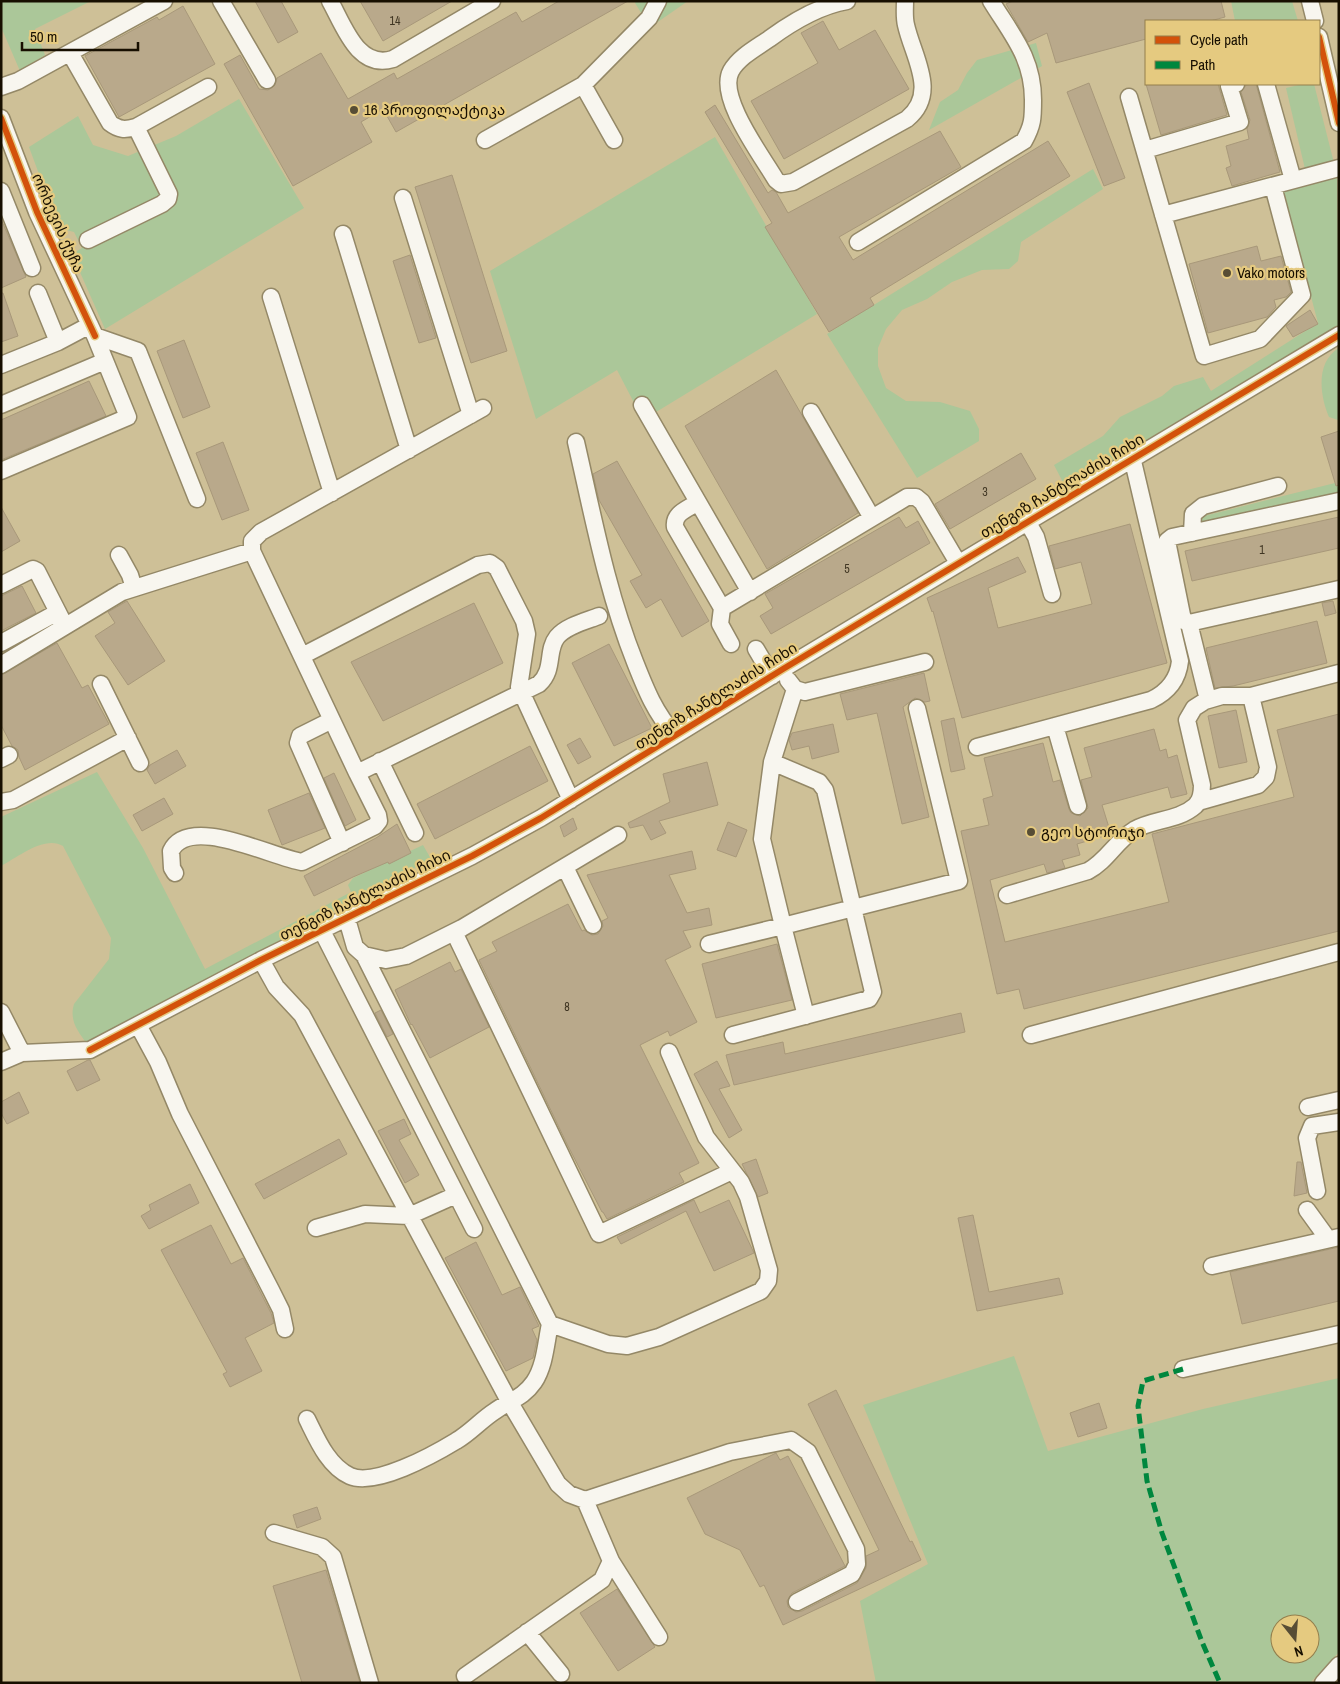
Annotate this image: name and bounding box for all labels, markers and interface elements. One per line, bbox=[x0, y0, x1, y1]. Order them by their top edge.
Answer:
house number: 14 bbox=[390, 13, 401, 29]
scale bar bbox=[22, 20, 139, 52]
legend bbox=[1145, 20, 1320, 85]
text: 50 m bbox=[30, 26, 57, 47]
text: Cycle path bbox=[1190, 29, 1248, 50]
text: Path bbox=[1190, 54, 1215, 75]
place label: 16 პროფილაქტიკა bbox=[364, 99, 505, 120]
marker: 16 პროფილაქტიკა bbox=[348, 104, 360, 116]
street label: ორხევის ქუჩა bbox=[27, 170, 90, 276]
place label: Vako motors bbox=[1237, 262, 1305, 283]
marker: Vako motors bbox=[1221, 267, 1233, 279]
street label: თენგიზ ჩანტლაძის ჩიხი bbox=[976, 428, 1148, 543]
house number: 3 bbox=[982, 484, 988, 500]
house number: 1 bbox=[1259, 542, 1265, 558]
house number: 5 bbox=[844, 561, 850, 577]
street label: თენგიზ ჩანტლაძის ჩიხი bbox=[630, 637, 801, 754]
place label: გეო სტორიჯი bbox=[1041, 821, 1145, 842]
marker: გეო სტორიჯი bbox=[1025, 826, 1037, 838]
street label: თენგიზ ჩანტლაძის ჩიხი bbox=[276, 844, 454, 945]
house number: 8 bbox=[564, 999, 570, 1015]
north arrow bbox=[1270, 1614, 1320, 1664]
text: N bbox=[1292, 1642, 1305, 1661]

